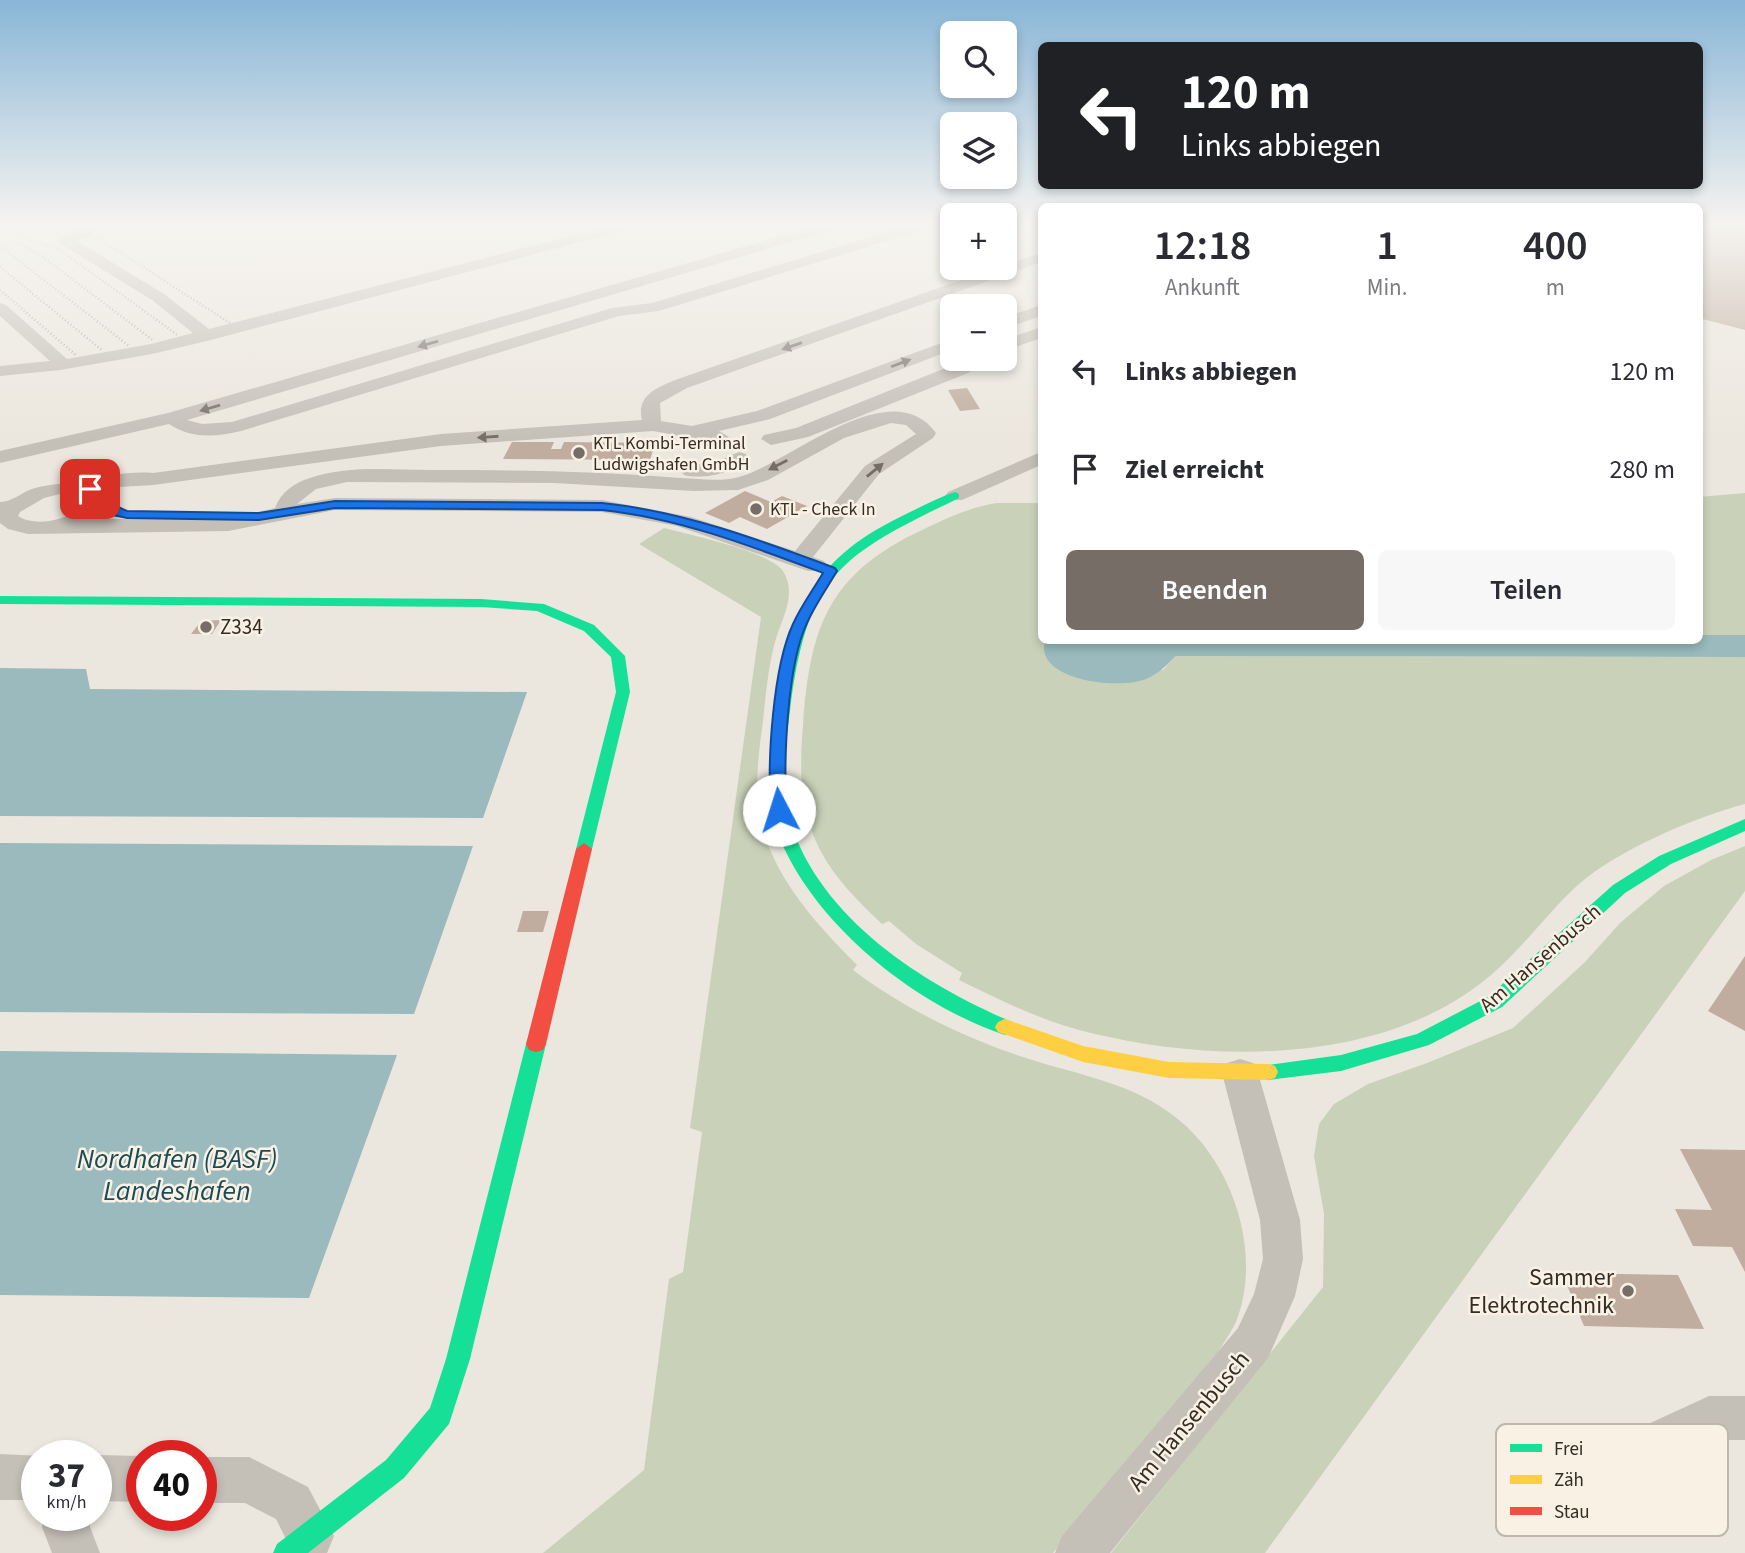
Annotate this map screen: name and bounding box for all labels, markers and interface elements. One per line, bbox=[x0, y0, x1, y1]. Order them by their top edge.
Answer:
map controls bbox=[940, 21, 1017, 371]
button: search bbox=[940, 21, 1017, 98]
text: 120 m bbox=[1181, 58, 1310, 128]
icon: left bbox=[1066, 70, 1157, 161]
button: layers bbox=[940, 112, 1017, 189]
text: Links abbiegen bbox=[1181, 123, 1382, 169]
button: + bbox=[940, 203, 1017, 280]
text: 12:18 bbox=[1153, 216, 1251, 276]
text: 1 bbox=[1376, 216, 1398, 276]
text: 400 bbox=[1523, 216, 1588, 276]
text: Ankunft bbox=[1165, 271, 1240, 304]
text: Min. bbox=[1367, 271, 1407, 304]
text: m bbox=[1546, 271, 1565, 304]
button: − bbox=[940, 294, 1017, 371]
one-way arrow bbox=[417, 340, 438, 350]
one-way arrow bbox=[782, 341, 803, 352]
icon: left bbox=[1066, 352, 1104, 390]
text: Links abbiegen bbox=[1125, 353, 1297, 390]
text: 120 m bbox=[1609, 353, 1675, 390]
one-way arrow bbox=[890, 358, 911, 369]
one-way arrow bbox=[199, 403, 220, 413]
place label: KTL Kombi-Terminal Ludwigshafen GmbH bbox=[593, 431, 749, 477]
one-way arrow bbox=[476, 432, 498, 443]
marker: KTL Kombi-Terminal Ludwigshafen GmbH bbox=[571, 445, 587, 461]
icon: arrive bbox=[1066, 450, 1104, 488]
text: Ziel erreicht bbox=[1125, 451, 1264, 488]
text: 280 m bbox=[1609, 451, 1675, 488]
pin bbox=[60, 459, 120, 519]
one-way arrow bbox=[768, 459, 788, 471]
one-way arrow bbox=[865, 463, 883, 478]
icon: arrive bbox=[71, 470, 109, 508]
place label: KTL - Check In bbox=[770, 497, 876, 522]
marker: KTL - Check In bbox=[748, 501, 764, 517]
button: Beenden bbox=[1066, 550, 1364, 630]
button: Teilen bbox=[1378, 550, 1675, 630]
place label: Z334 bbox=[220, 612, 263, 642]
marker: Z334 bbox=[198, 619, 214, 635]
position arrow bbox=[742, 773, 816, 847]
street label: Am Hansenbusch bbox=[1473, 897, 1607, 1019]
water label: Nordhafen (BASF) Landeshafen bbox=[77, 1139, 277, 1211]
place label: Sammer Elektrotechnik bbox=[1469, 1260, 1615, 1323]
marker: Sammer Elektrotechnik bbox=[1620, 1283, 1636, 1299]
street label: Am Hansenbusch bbox=[1120, 1343, 1258, 1499]
legend bbox=[1496, 1424, 1728, 1536]
text: Frei bbox=[1554, 1436, 1584, 1463]
speed limit sign: 40 bbox=[126, 1440, 217, 1531]
text: 37 bbox=[48, 1451, 85, 1501]
text: Zäh bbox=[1554, 1467, 1584, 1494]
text: km/h bbox=[47, 1490, 86, 1515]
text: Stau bbox=[1554, 1499, 1590, 1526]

